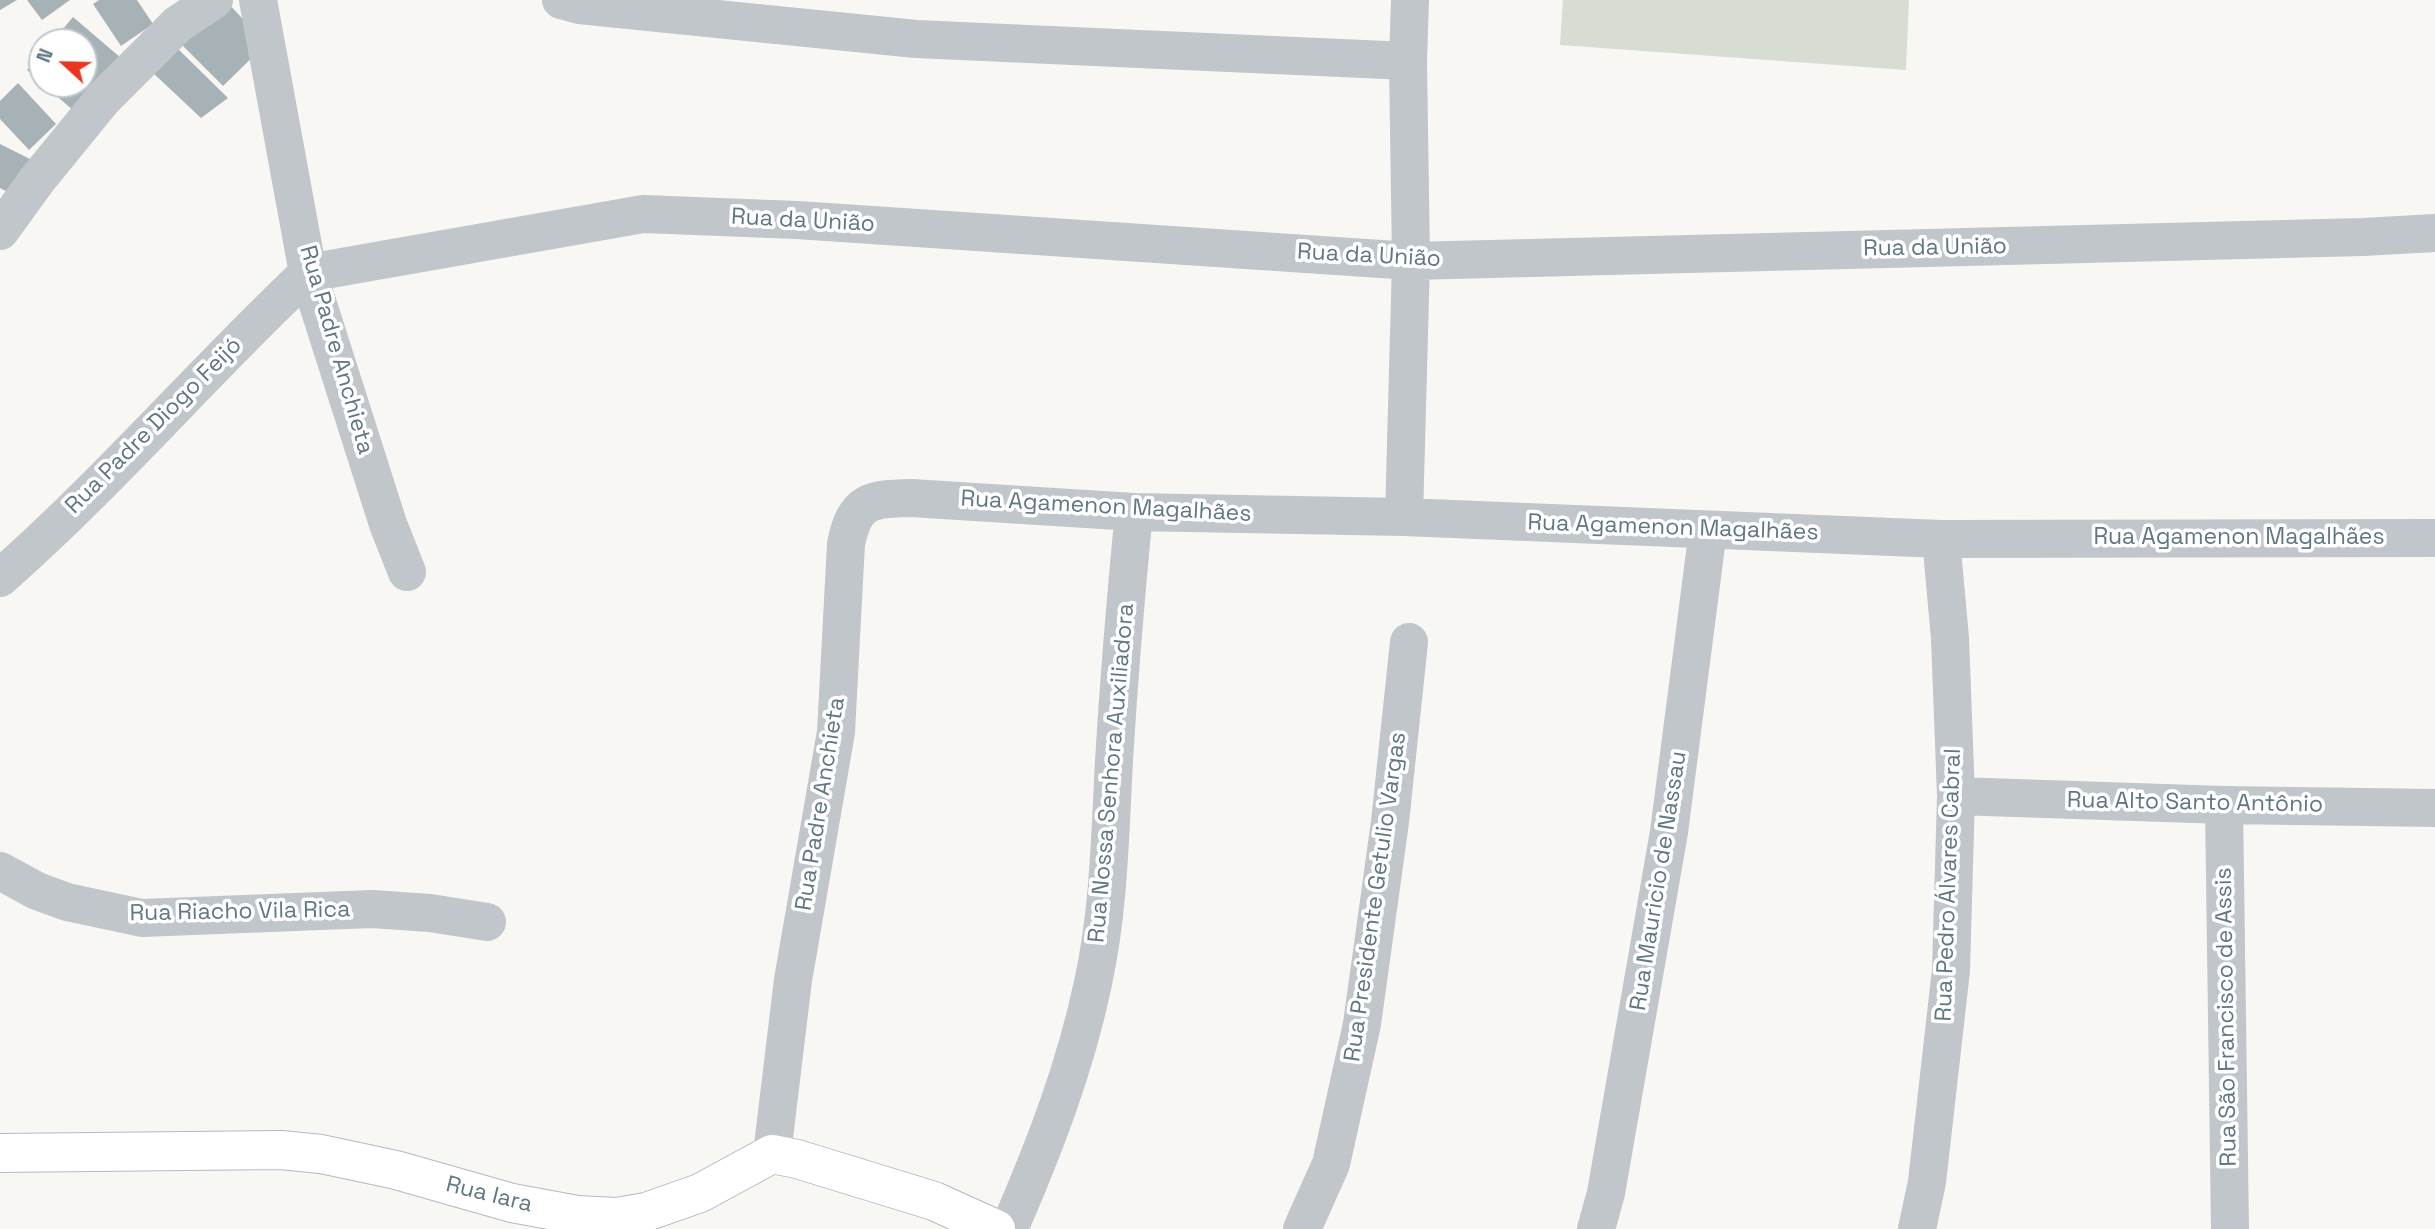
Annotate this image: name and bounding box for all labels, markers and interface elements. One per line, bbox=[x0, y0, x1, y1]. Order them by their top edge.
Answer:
north arrow bbox=[28, 28, 98, 98]
text: N bbox=[31, 45, 59, 66]
street label: Rua da União bbox=[730, 203, 876, 239]
street label: Rua da União bbox=[1863, 233, 2007, 263]
street label: Rua da União bbox=[1296, 238, 1442, 274]
street label: Rua Padre Anchieta bbox=[293, 242, 379, 458]
street label: Rua Padre Diogo Feijó bbox=[60, 332, 248, 520]
street label: Rua Agamenon Magalhães bbox=[960, 486, 1252, 528]
street label: Rua Agamenon Magalhães bbox=[1527, 509, 1819, 547]
street label: Rua Agamenon Magalhães bbox=[2093, 524, 2385, 552]
street label: Rua Nossa Senhora Auxiliadora bbox=[1083, 602, 1141, 944]
street label: Rua Padre Anchieta bbox=[790, 695, 852, 913]
street label: Rua Presidente Getulio Vargas bbox=[1339, 731, 1413, 1063]
street label: Rua Pedro Álvares Cabral bbox=[1930, 748, 1968, 1022]
street label: Rua Mauricio de Nassau bbox=[1625, 749, 1693, 1013]
street label: Rua Alto Santo Antônio bbox=[2067, 787, 2323, 819]
street label: Rua São Francisco de Assis bbox=[2211, 867, 2243, 1167]
street label: Rua Riacho Vila Rica bbox=[130, 896, 350, 928]
street label: Rua Iara bbox=[443, 1171, 535, 1219]

